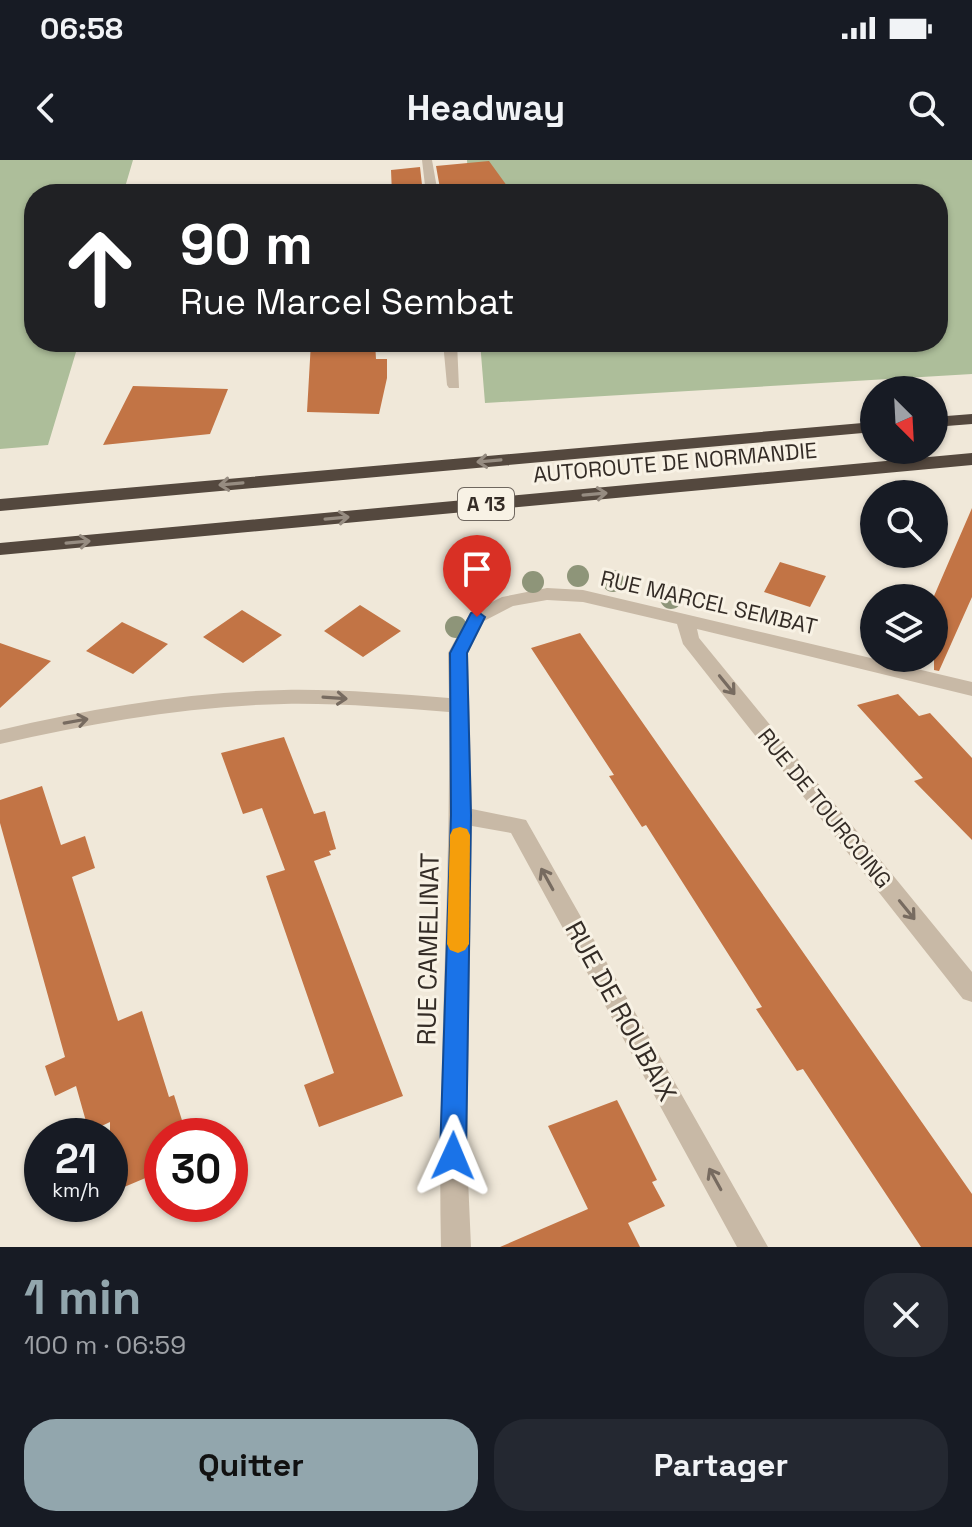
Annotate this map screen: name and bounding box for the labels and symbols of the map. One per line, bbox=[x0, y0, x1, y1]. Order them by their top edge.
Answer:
north arrow bbox=[860, 376, 948, 464]
street label: AUTOROUTE DE NORMANDIE bbox=[532, 436, 818, 488]
one-way arrow bbox=[477, 454, 503, 469]
one-way arrow bbox=[218, 477, 244, 492]
one-way arrow bbox=[581, 486, 608, 501]
road number: A 13 bbox=[458, 488, 514, 520]
one-way arrow bbox=[323, 510, 349, 525]
one-way arrow bbox=[64, 535, 91, 550]
pin bbox=[443, 535, 511, 617]
street label: RUE MARCEL SEMBAT bbox=[598, 563, 820, 641]
one-way arrow bbox=[718, 675, 736, 695]
one-way arrow bbox=[321, 690, 348, 705]
one-way arrow bbox=[63, 713, 88, 728]
street label: RUE DE TOURCOING bbox=[752, 722, 898, 894]
street label: RUE CAMELINAT bbox=[409, 852, 447, 1046]
one-way arrow bbox=[539, 867, 554, 891]
one-way arrow bbox=[899, 899, 916, 920]
street label: RUE DE ROUBAIX bbox=[557, 915, 685, 1107]
position arrow bbox=[411, 1114, 495, 1198]
speed limit sign: 30 bbox=[144, 1118, 248, 1222]
one-way arrow bbox=[707, 1168, 723, 1191]

